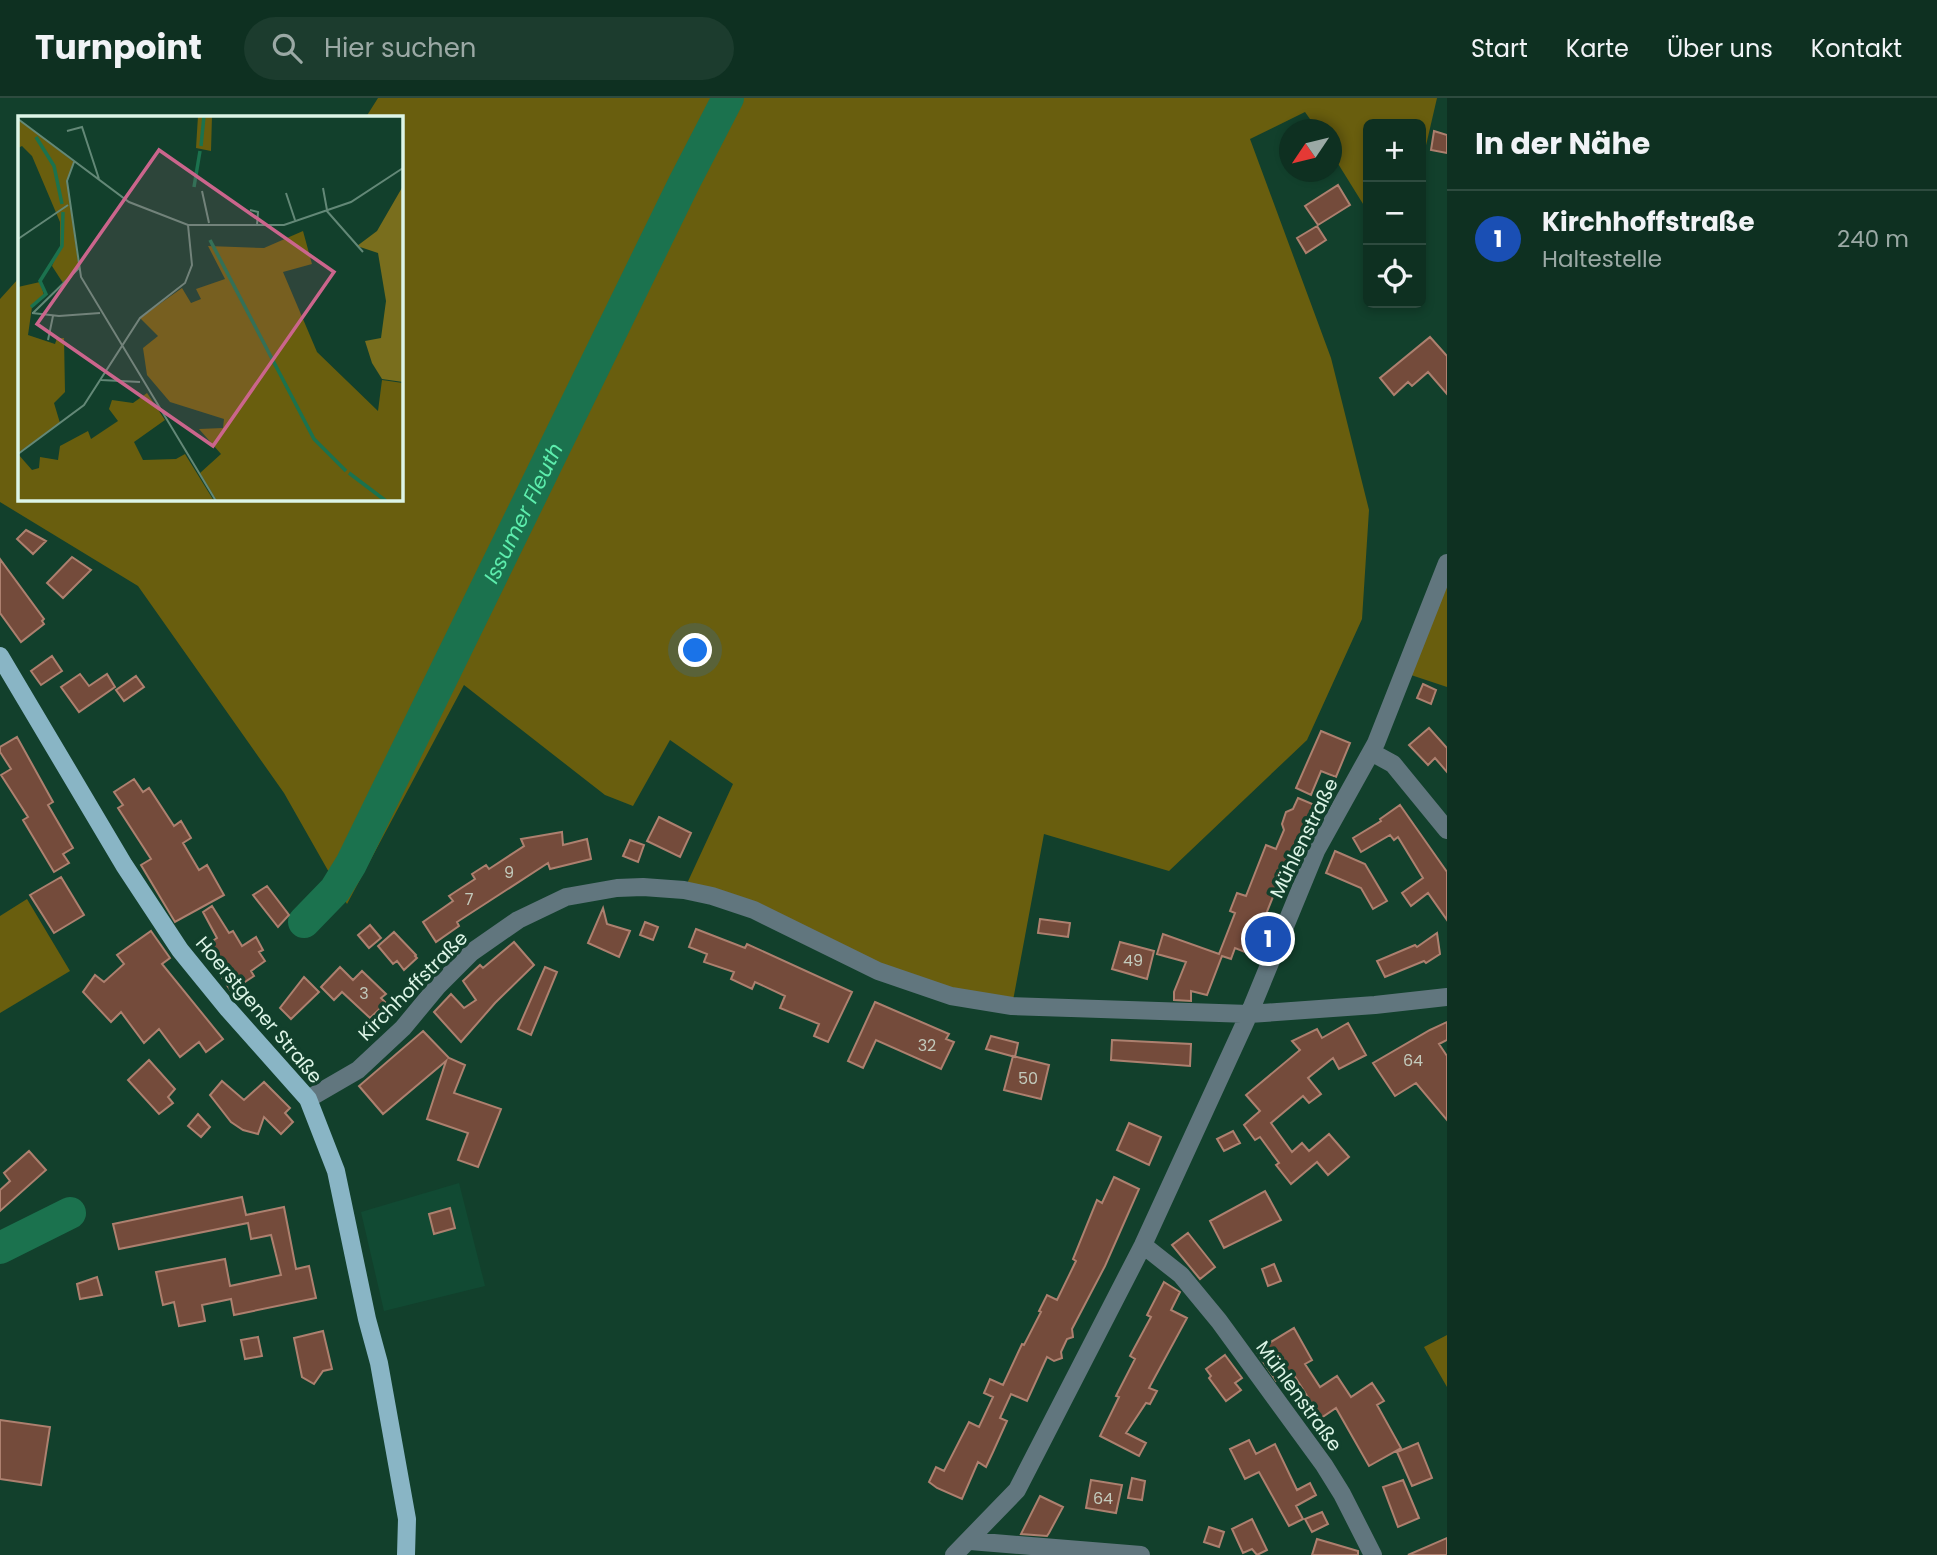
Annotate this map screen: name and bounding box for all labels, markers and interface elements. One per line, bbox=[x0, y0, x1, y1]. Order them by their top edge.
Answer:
search box bbox=[244, 17, 734, 80]
text: Turnpoint bbox=[35, 24, 202, 71]
icon: search bbox=[268, 29, 306, 67]
text: Hier suchen bbox=[324, 30, 476, 66]
text: Start bbox=[1471, 32, 1528, 65]
text: Karte bbox=[1566, 32, 1629, 65]
text: Über uns bbox=[1667, 32, 1773, 65]
text: Kontakt bbox=[1811, 32, 1902, 65]
inset map bbox=[18, 116, 402, 500]
north arrow bbox=[1279, 119, 1342, 182]
map controls bbox=[1363, 119, 1426, 308]
button: + bbox=[1363, 119, 1426, 182]
text: In der Nähe bbox=[1475, 122, 1650, 165]
button: − bbox=[1363, 182, 1426, 245]
text: Kirchhoffstraße bbox=[1542, 204, 1755, 240]
text: 1 bbox=[1494, 223, 1502, 255]
text: 240 m bbox=[1837, 223, 1909, 255]
text: Haltestelle bbox=[1542, 243, 1662, 275]
button: locate bbox=[1363, 245, 1426, 308]
water label: Issumer Fleuth bbox=[476, 438, 569, 588]
your location bbox=[678, 633, 712, 667]
street label: Mühlenstraße bbox=[1263, 773, 1345, 903]
house number: 9 bbox=[504, 861, 514, 884]
house number: 7 bbox=[465, 888, 474, 911]
pin: 1 bbox=[1245, 913, 1291, 965]
street label: Kirchhoffstraße bbox=[352, 925, 474, 1047]
street label: Hoerstgener Straße bbox=[189, 931, 329, 1089]
house number: 49 bbox=[1123, 949, 1143, 972]
house number: 3 bbox=[359, 982, 369, 1005]
house number: 32 bbox=[918, 1034, 936, 1057]
house number: 64 bbox=[1403, 1049, 1423, 1072]
house number: 50 bbox=[1018, 1067, 1038, 1090]
street label: Mühlenstraße bbox=[1250, 1335, 1348, 1457]
house number: 64 bbox=[1093, 1487, 1113, 1510]

